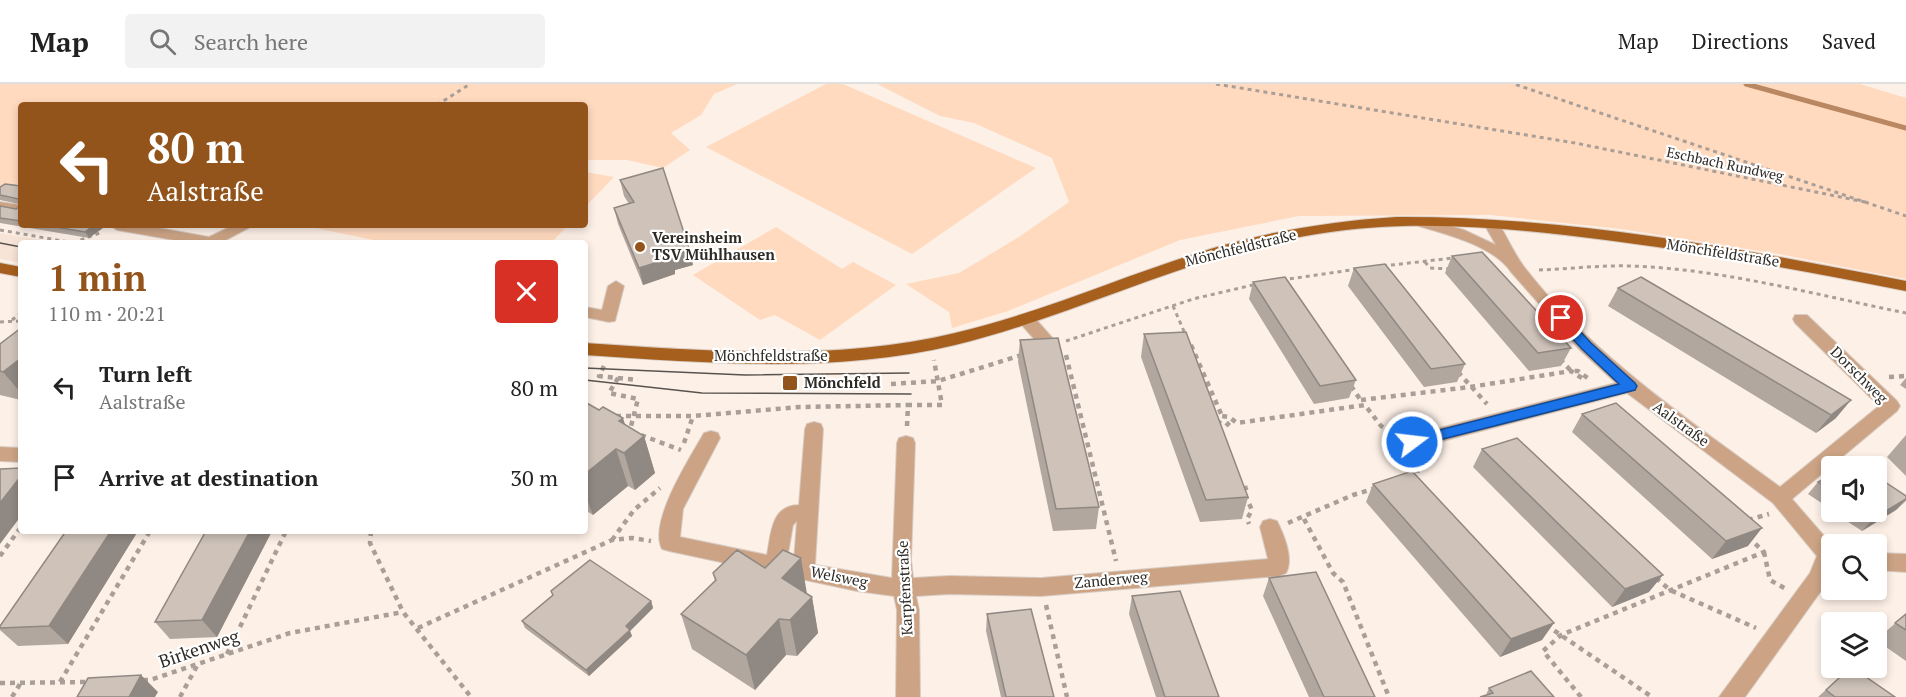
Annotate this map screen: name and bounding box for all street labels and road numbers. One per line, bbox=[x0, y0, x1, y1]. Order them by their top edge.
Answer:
street label: Eschbach Rundweg bbox=[1665, 142, 1786, 185]
street label: Mönchfeldstraße bbox=[1183, 224, 1298, 270]
street label: Mönchfeldstraße bbox=[1665, 233, 1781, 271]
street label: Dorschweg bbox=[1827, 341, 1893, 408]
street label: Mönchfeldstraße bbox=[714, 345, 828, 365]
street label: Aalstraße bbox=[1649, 396, 1714, 450]
street label: Karpfenstraße bbox=[892, 540, 916, 636]
street label: Welsweg bbox=[809, 561, 871, 592]
street label: Zanderweg bbox=[1073, 566, 1150, 592]
street label: Birkenweg bbox=[155, 623, 243, 673]

